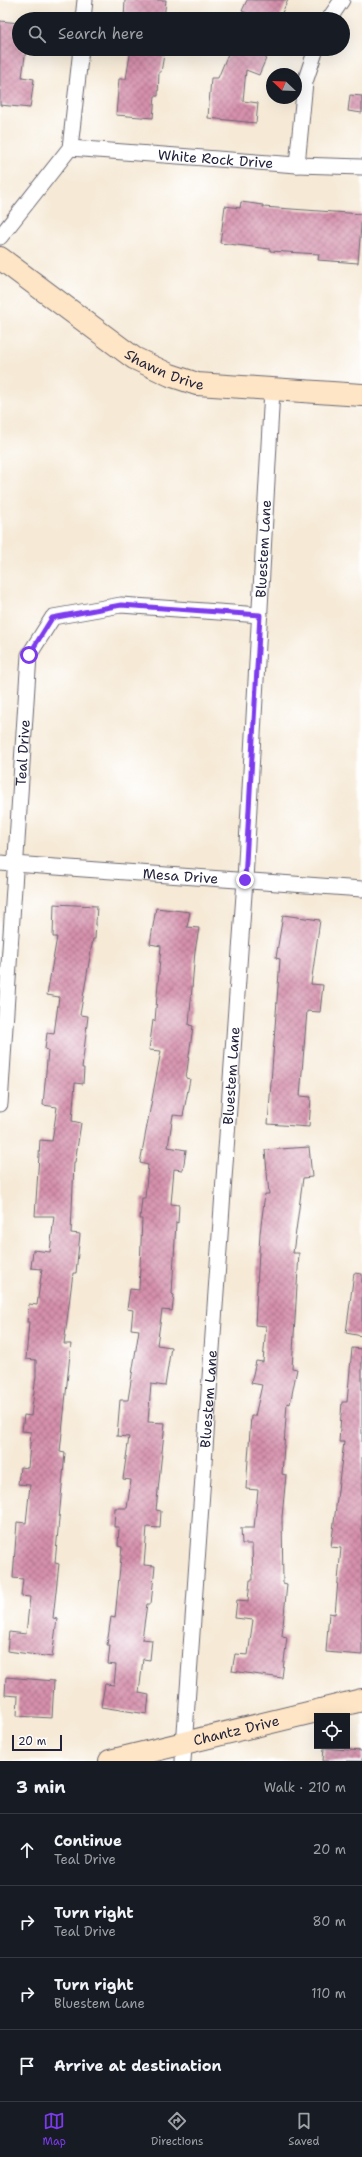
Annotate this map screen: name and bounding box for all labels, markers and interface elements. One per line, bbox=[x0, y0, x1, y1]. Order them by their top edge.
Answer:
search box bbox=[12, 12, 350, 56]
icon: search bbox=[26, 23, 48, 45]
text: Search here bbox=[58, 24, 144, 44]
north arrow bbox=[266, 68, 302, 104]
street label: White Rock Drive bbox=[157, 146, 274, 172]
street label: Shawn Drive bbox=[121, 345, 204, 393]
street label: Bluestem Lane bbox=[252, 499, 275, 598]
route start bbox=[20, 646, 38, 664]
street label: Teal Drive bbox=[12, 719, 34, 787]
street label: Mesa Drive bbox=[142, 864, 219, 888]
route end bbox=[236, 871, 254, 889]
street label: Bluestem Lane bbox=[219, 1026, 244, 1125]
street label: Bluestem Lane bbox=[196, 1349, 221, 1448]
street label: Chantz Drive bbox=[192, 1711, 281, 1749]
map controls bbox=[314, 1713, 350, 1749]
button: locate bbox=[314, 1713, 350, 1749]
scale bar bbox=[12, 1733, 62, 1752]
text: 20 m bbox=[18, 1734, 46, 1749]
text: 3 min bbox=[16, 1776, 66, 1798]
text: Walk · 210 m bbox=[264, 1779, 346, 1796]
text: Continue bbox=[54, 1831, 122, 1851]
icon: ahead bbox=[16, 1839, 38, 1861]
text: 20 m bbox=[313, 1841, 346, 1858]
text: Teal Drive bbox=[54, 1851, 116, 1868]
text: Turn right bbox=[54, 1903, 134, 1923]
icon: right bbox=[16, 1911, 38, 1933]
text: 80 m bbox=[312, 1913, 346, 1930]
text: Teal Drive bbox=[54, 1923, 116, 1940]
text: Turn right bbox=[54, 1975, 134, 1995]
icon: right bbox=[16, 1983, 38, 2005]
text: 110 m bbox=[311, 1985, 346, 2002]
text: Bluestem Lane bbox=[54, 1995, 145, 2012]
icon: arrive bbox=[16, 2055, 38, 2077]
text: Arrive at destination bbox=[54, 2056, 222, 2076]
tab: Map bbox=[42, 2110, 66, 2149]
tab: Directions bbox=[151, 2110, 203, 2149]
tab: Saved bbox=[288, 2110, 320, 2149]

